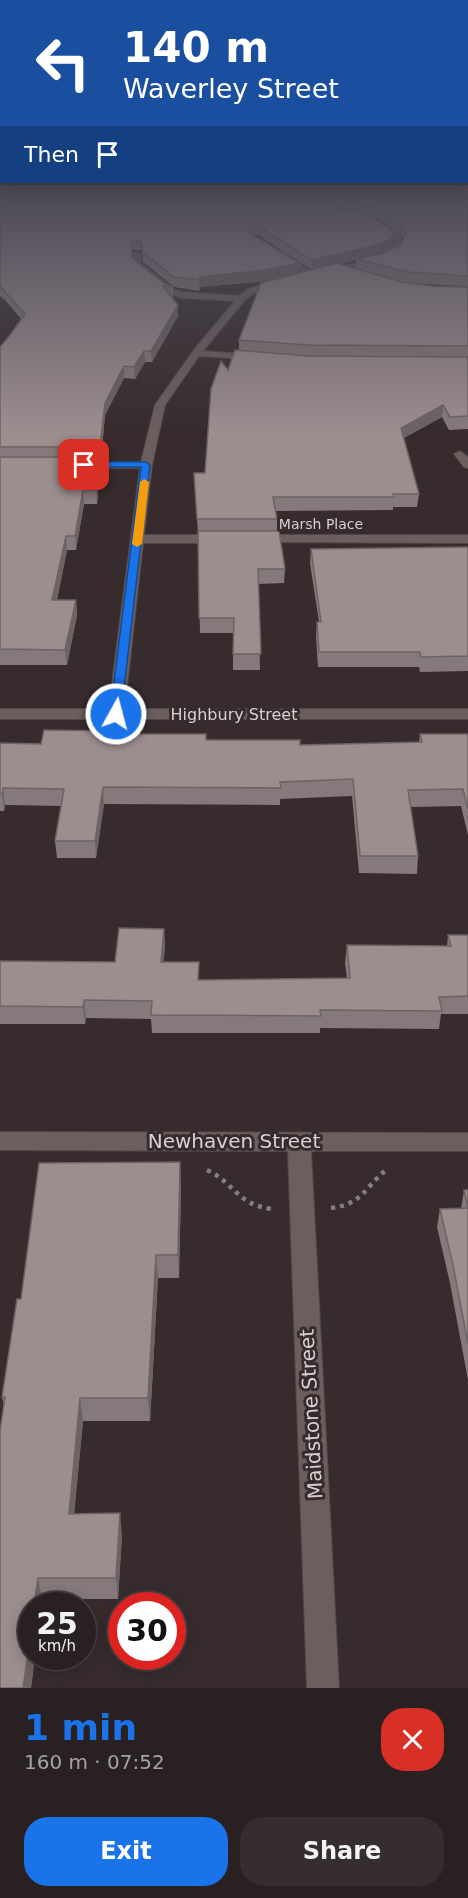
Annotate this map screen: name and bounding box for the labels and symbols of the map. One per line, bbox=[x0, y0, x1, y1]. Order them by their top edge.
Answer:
pin bbox=[58, 439, 109, 490]
street label: Marsh Place bbox=[279, 516, 363, 532]
position arrow bbox=[84, 682, 148, 746]
street label: Highbury Street bbox=[171, 705, 297, 724]
street label: Newhaven Street bbox=[148, 1129, 320, 1153]
street label: Maidstone Street bbox=[295, 1328, 327, 1500]
speed limit sign: 30 bbox=[108, 1592, 186, 1670]

